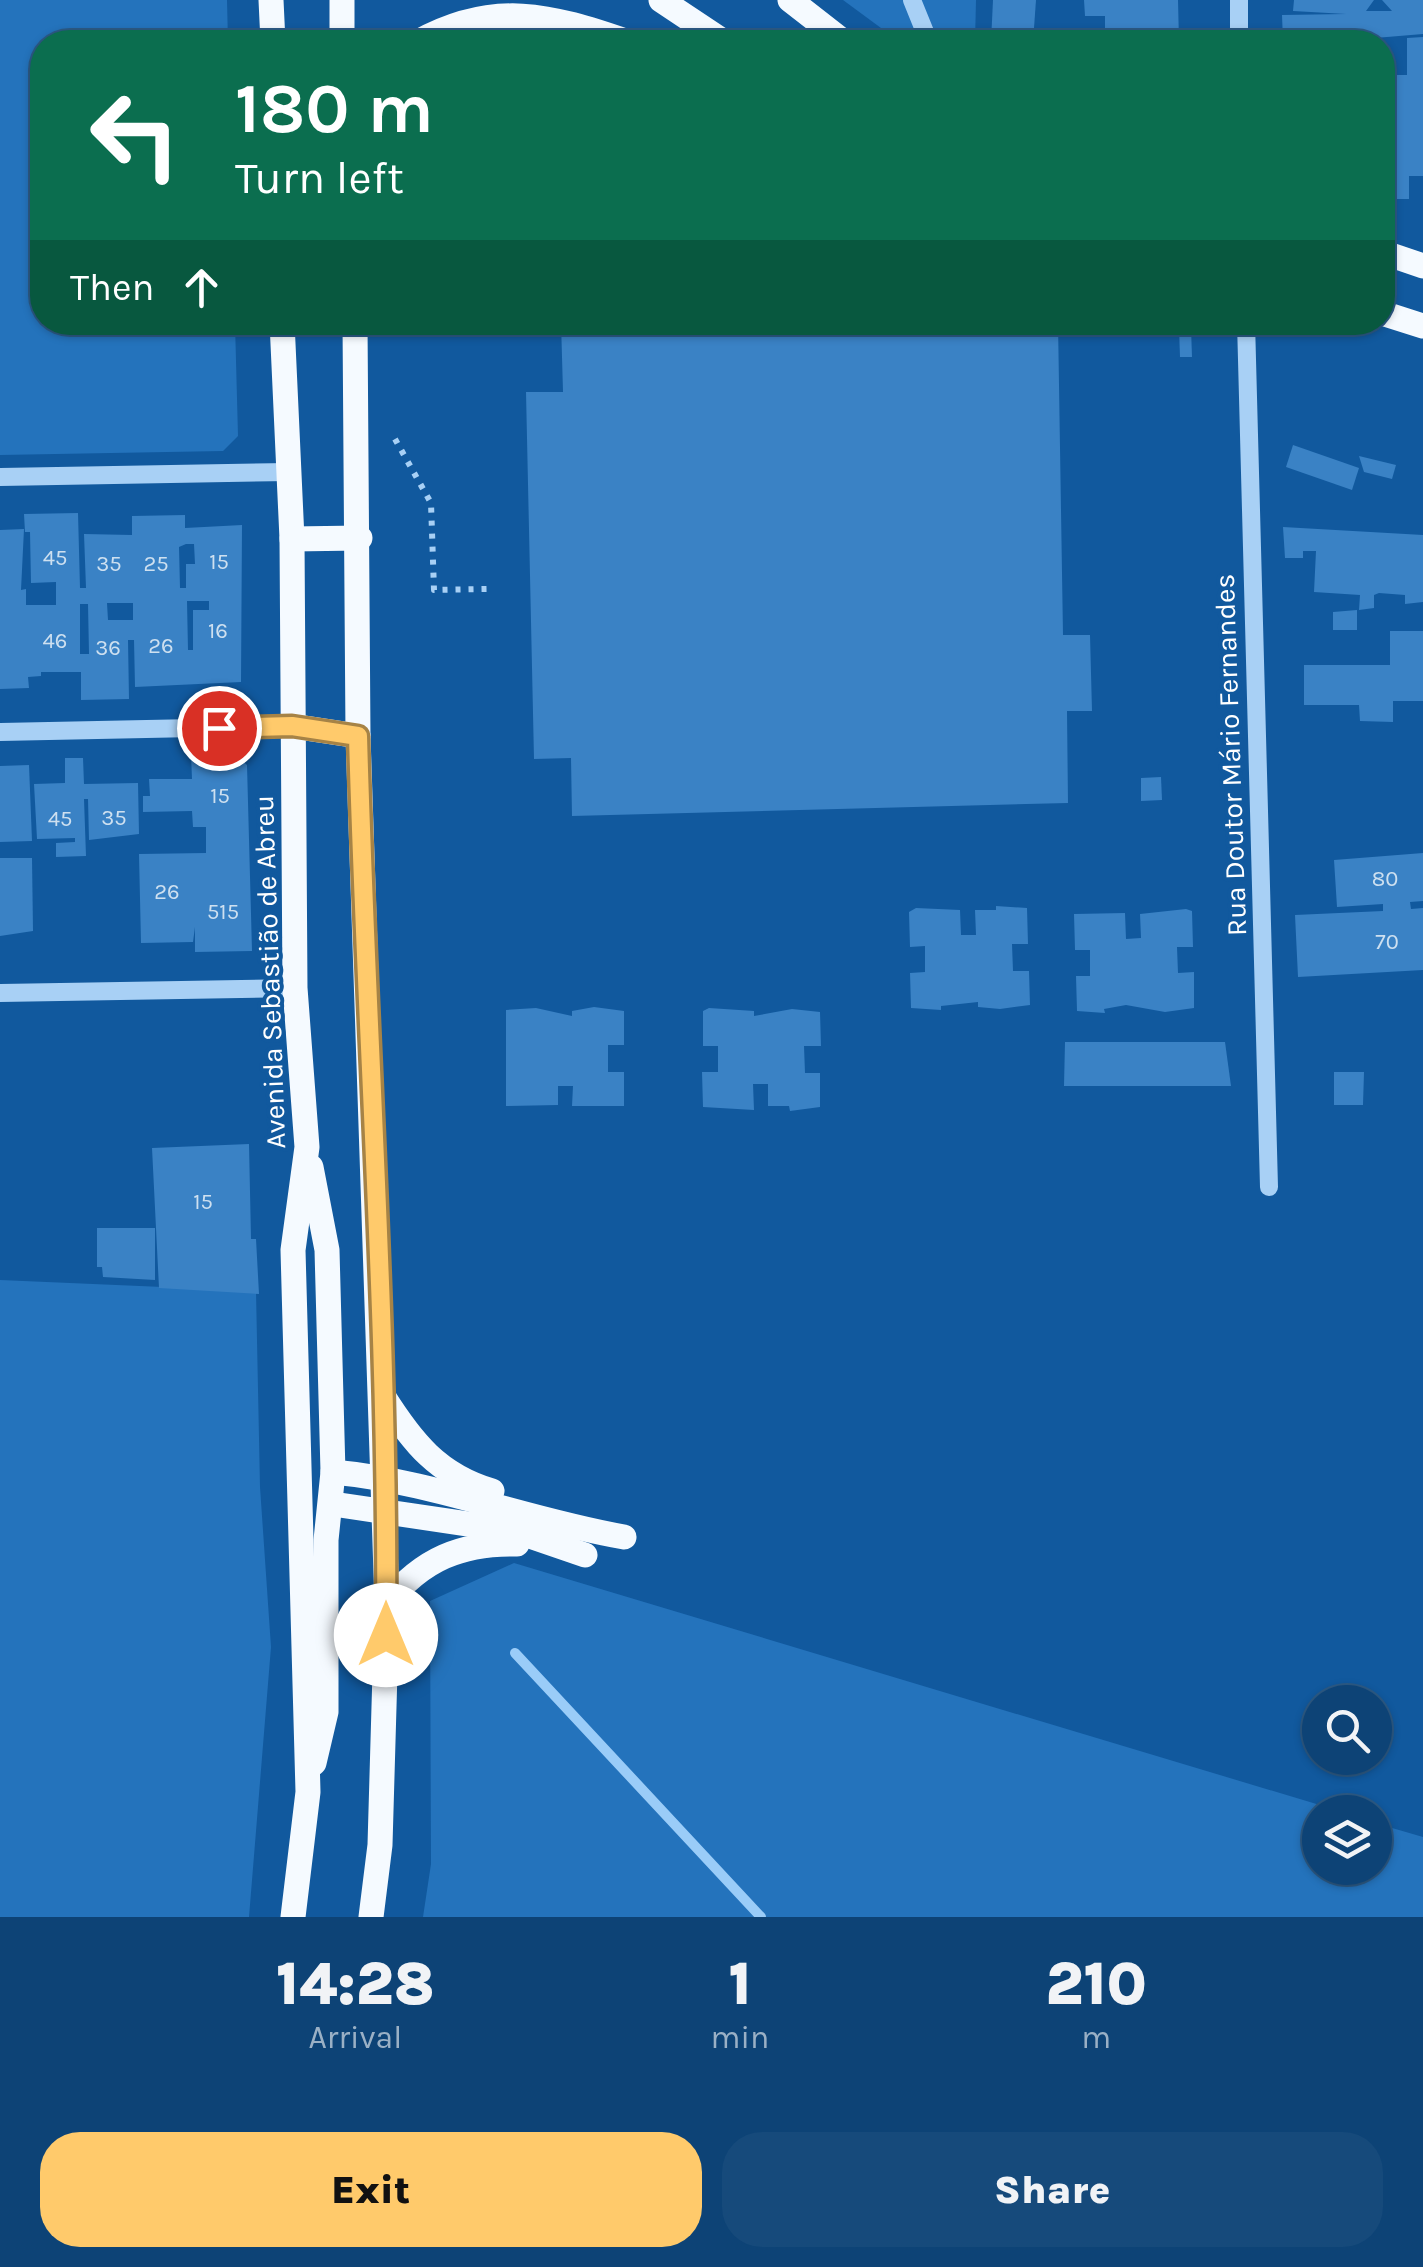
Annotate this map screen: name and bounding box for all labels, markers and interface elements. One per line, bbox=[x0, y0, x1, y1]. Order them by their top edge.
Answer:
text: 180 m bbox=[235, 68, 434, 150]
icon: left bbox=[70, 70, 200, 200]
text: Turn left bbox=[235, 152, 404, 204]
icon: ahead bbox=[174, 260, 229, 315]
text: Then bbox=[70, 265, 154, 310]
house number: 45 bbox=[43, 545, 67, 571]
house number: 15 bbox=[209, 549, 229, 575]
house number: 35 bbox=[96, 551, 122, 577]
house number: 25 bbox=[143, 551, 169, 577]
street label: Rua Doutor Mário Fernandes bbox=[1208, 573, 1253, 937]
house number: 16 bbox=[208, 618, 228, 644]
house number: 46 bbox=[43, 628, 67, 654]
house number: 26 bbox=[148, 633, 174, 659]
house number: 36 bbox=[95, 635, 121, 661]
pin bbox=[177, 686, 262, 771]
icon: arrive bbox=[192, 701, 247, 756]
house number: 15 bbox=[210, 783, 230, 809]
street label: Avenida Sebastião de Abreu bbox=[247, 795, 292, 1149]
house number: 35 bbox=[101, 805, 127, 831]
house number: 45 bbox=[48, 806, 72, 832]
house number: 80 bbox=[1372, 866, 1398, 892]
house number: 26 bbox=[154, 879, 180, 905]
house number: 515 bbox=[207, 899, 239, 925]
house number: 70 bbox=[1375, 929, 1399, 955]
house number: 15 bbox=[193, 1189, 213, 1215]
position arrow bbox=[334, 1583, 438, 1687]
map controls bbox=[1302, 1685, 1392, 1885]
button: search bbox=[1302, 1685, 1392, 1775]
button: layers bbox=[1302, 1795, 1392, 1885]
text: 14:28 bbox=[276, 1949, 435, 2019]
text: 1 bbox=[728, 1949, 752, 2019]
text: 210 bbox=[1045, 1949, 1147, 2019]
text: Arrival bbox=[308, 2019, 402, 2056]
text: min bbox=[711, 2019, 769, 2056]
text: m bbox=[1081, 2019, 1111, 2056]
button: Exit bbox=[40, 2132, 702, 2247]
button: Share bbox=[722, 2132, 1383, 2247]

